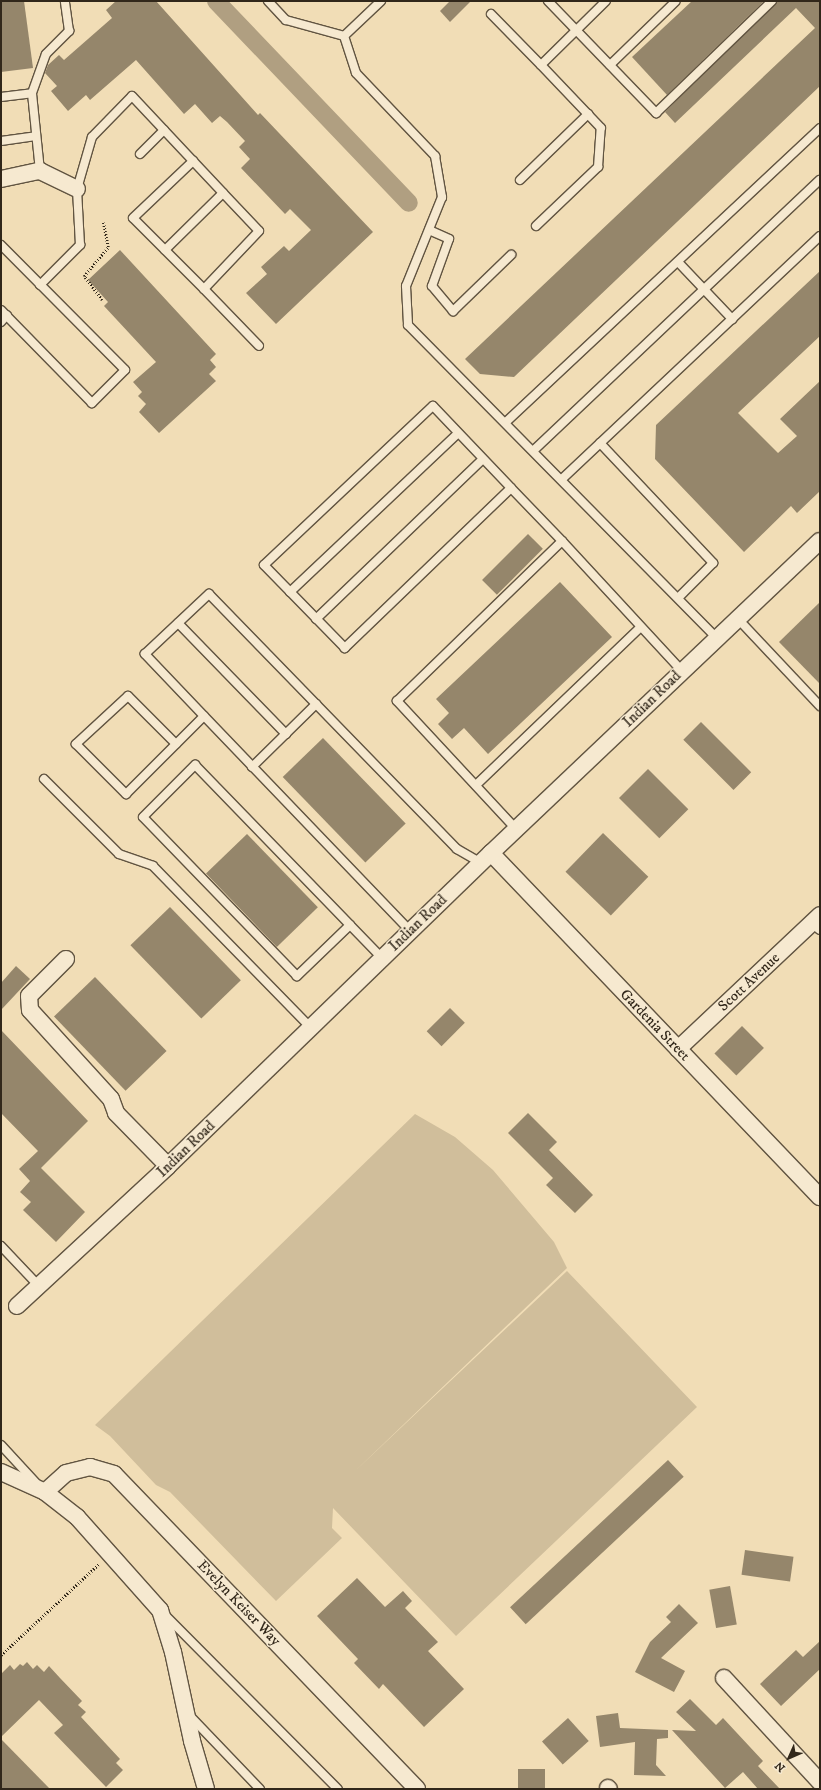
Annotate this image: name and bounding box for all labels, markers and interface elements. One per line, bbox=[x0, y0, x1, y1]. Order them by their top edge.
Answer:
street label: Indian Road bbox=[619, 667, 685, 731]
street label: Indian Road bbox=[385, 891, 451, 955]
street label: Scott Avenue bbox=[714, 949, 784, 1015]
street label: Gardenia Street bbox=[616, 985, 694, 1065]
street label: Indian Road bbox=[153, 1117, 219, 1181]
street label: Evelyn Keiser Way bbox=[194, 1556, 284, 1650]
north arrow bbox=[769, 1738, 809, 1778]
text: N bbox=[772, 1758, 789, 1775]

